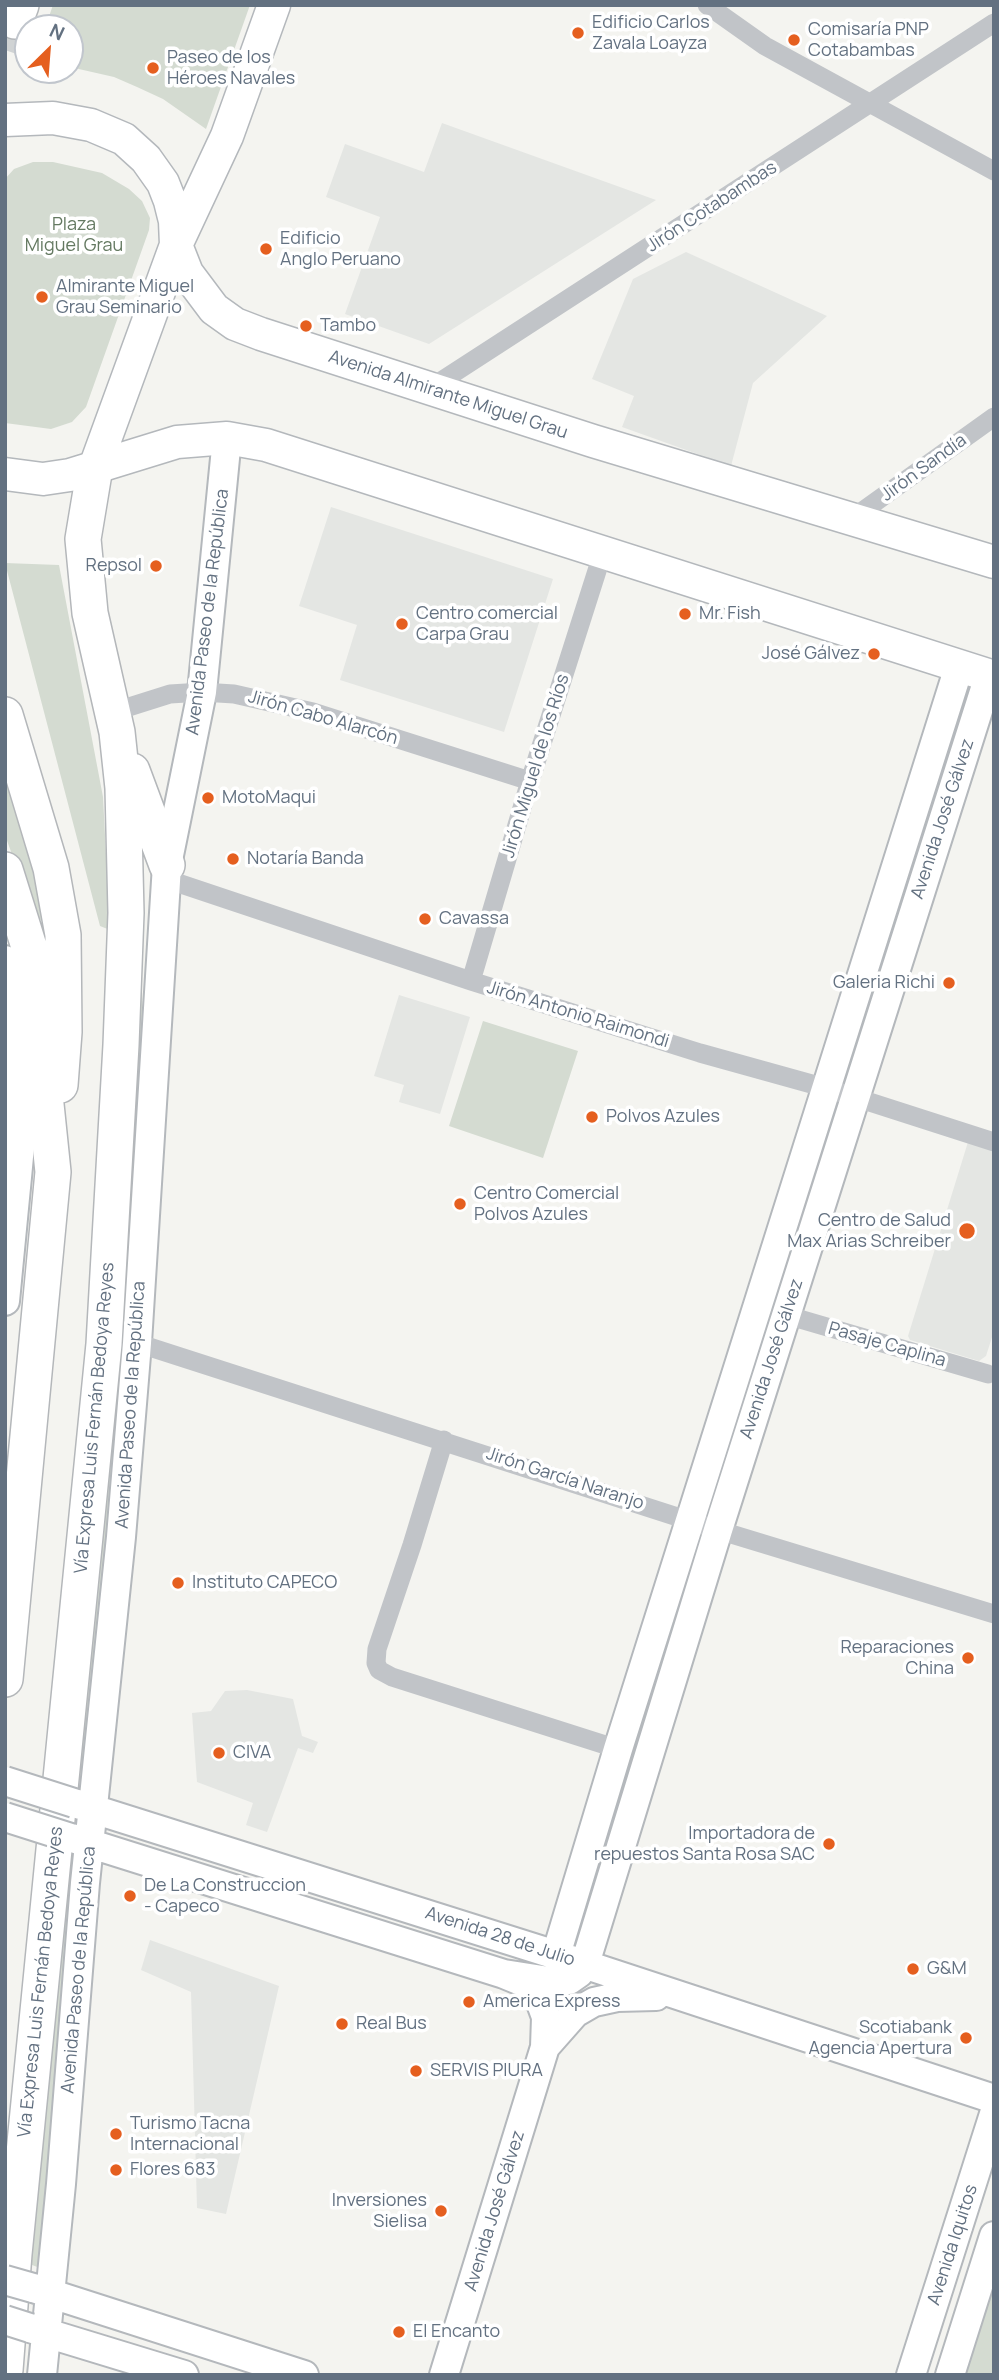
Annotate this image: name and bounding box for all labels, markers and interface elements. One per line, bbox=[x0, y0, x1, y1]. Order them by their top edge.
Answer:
place label: Edificio Carlos Zavala Loayza bbox=[592, 12, 710, 54]
north arrow bbox=[14, 14, 84, 84]
text: N bbox=[45, 17, 69, 46]
place label: Comisaría PNP Cotabambas bbox=[808, 19, 929, 61]
marker: Edificio Carlos Zavala Loayza bbox=[570, 25, 586, 41]
marker: Comisaría PNP Cotabambas bbox=[786, 32, 802, 48]
place label: Paseo de los Héroes Navales bbox=[167, 47, 295, 90]
marker: Paseo de los Héroes Navales bbox=[145, 60, 161, 76]
street label: Jirón Cotabambas bbox=[643, 157, 781, 257]
park label: Plaza Miguel Grau bbox=[25, 214, 123, 256]
place label: Edificio Anglo Peruano bbox=[280, 228, 401, 270]
marker: Edificio Anglo Peruano bbox=[258, 241, 274, 257]
place label: Almirante Miguel Grau Seminario bbox=[56, 276, 194, 318]
marker: Almirante Miguel Grau Seminario bbox=[34, 289, 50, 305]
place label: Tambo bbox=[320, 315, 376, 337]
marker: Tambo bbox=[298, 318, 314, 334]
street label: Avenida Almirante Miguel Grau bbox=[326, 346, 570, 444]
street label: Jirón Sandía bbox=[877, 430, 971, 506]
street label: Avenida Paseo de la República bbox=[182, 488, 234, 736]
place label: Repsol bbox=[86, 555, 142, 577]
marker: Repsol bbox=[148, 558, 164, 574]
place label: Centro comercial Carpa Grau bbox=[416, 603, 558, 646]
place label: Mr. Fish bbox=[699, 603, 761, 625]
marker: Mr. Fish bbox=[677, 606, 693, 622]
marker: Centro comercial Carpa Grau bbox=[394, 616, 410, 632]
place label: José Gálvez bbox=[762, 643, 860, 665]
marker: José Gálvez bbox=[866, 646, 882, 662]
street label: Jirón Miguel de los Ríos bbox=[498, 672, 574, 860]
street label: Jirón Cabo Alarcón bbox=[246, 686, 400, 750]
street label: Avenida José Gálvez bbox=[907, 736, 979, 902]
place label: MotoMaqui bbox=[222, 787, 316, 809]
marker: MotoMaqui bbox=[200, 790, 216, 806]
place label: Notaría Banda bbox=[247, 848, 364, 870]
marker: Notaría Banda bbox=[225, 851, 241, 867]
place label: Cavassa bbox=[439, 908, 509, 930]
marker: Cavassa bbox=[417, 911, 433, 927]
place label: Galeria Richi bbox=[833, 972, 935, 994]
marker: Galeria Richi bbox=[941, 975, 957, 991]
street label: Jirón Antonio Raimondi bbox=[484, 977, 672, 1053]
place label: Polvos Azules bbox=[606, 1106, 720, 1128]
marker: Polvos Azules bbox=[584, 1109, 600, 1125]
place label: Centro Comercial Polvos Azules bbox=[474, 1183, 619, 1226]
marker: Centro Comercial Polvos Azules bbox=[452, 1196, 468, 1212]
place label: Centro de Salud Max Arias Schreiber bbox=[787, 1210, 951, 1252]
marker: Centro de Salud Max Arias Schreiber bbox=[957, 1221, 977, 1241]
street label: Vía Expresa Luis Fernán Bedoya Reyes bbox=[71, 1261, 119, 1575]
street label: Avenida José Gálvez bbox=[736, 1276, 808, 1442]
street label: Avenida Paseo de la República bbox=[112, 1281, 150, 1529]
street label: Pasaje Caplina bbox=[826, 1318, 948, 1372]
street label: Jirón García Naranjo bbox=[483, 1443, 647, 1515]
place label: Instituto CAPECO bbox=[192, 1572, 337, 1594]
marker: Instituto CAPECO bbox=[170, 1575, 186, 1591]
place label: Reparaciones China bbox=[840, 1637, 954, 1680]
marker: Reparaciones China bbox=[960, 1650, 976, 1666]
place label: CIVA bbox=[233, 1742, 271, 1764]
marker: CIVA bbox=[211, 1745, 227, 1761]
place label: Importadora de repuestos Santa Rosa SAC bbox=[594, 1823, 815, 1866]
street label: Vía Expresa Luis Fernán Bedoya Reyes bbox=[14, 1825, 68, 2139]
marker: Importadora de repuestos Santa Rosa SAC bbox=[821, 1836, 837, 1852]
street label: Avenida Paseo de la República bbox=[57, 1846, 101, 2094]
place label: De La Construccion - Capeco bbox=[144, 1875, 306, 1918]
marker: De La Construccion - Capeco bbox=[122, 1888, 138, 1904]
street label: Avenida 28 de Julio bbox=[422, 1903, 578, 1971]
place label: G&M bbox=[927, 1958, 967, 1980]
marker: G&M bbox=[905, 1961, 921, 1977]
place label: America Express bbox=[483, 1991, 620, 2013]
marker: America Express bbox=[461, 1994, 477, 2010]
place label: Real Bus bbox=[356, 2013, 427, 2035]
marker: Real Bus bbox=[334, 2016, 350, 2032]
place label: Scotiabank Agencia Apertura bbox=[808, 2017, 952, 2060]
marker: Scotiabank Agencia Apertura bbox=[958, 2030, 974, 2046]
place label: SERVIS PIURA bbox=[430, 2060, 543, 2082]
marker: SERVIS PIURA bbox=[408, 2063, 424, 2079]
place label: Turismo Tacna Internacional bbox=[130, 2113, 250, 2156]
marker: Turismo Tacna Internacional bbox=[108, 2126, 124, 2142]
street label: Avenida José Gálvez bbox=[460, 2128, 530, 2294]
place label: Flores 683 bbox=[130, 2159, 215, 2181]
marker: Flores 683 bbox=[108, 2162, 124, 2178]
street label: Avenida Iquitos bbox=[923, 2182, 983, 2308]
place label: Inversiones Sielisa bbox=[332, 2190, 427, 2232]
marker: Inversiones Sielisa bbox=[433, 2203, 449, 2219]
place label: El Encanto bbox=[413, 2321, 500, 2343]
marker: El Encanto bbox=[391, 2324, 407, 2340]

